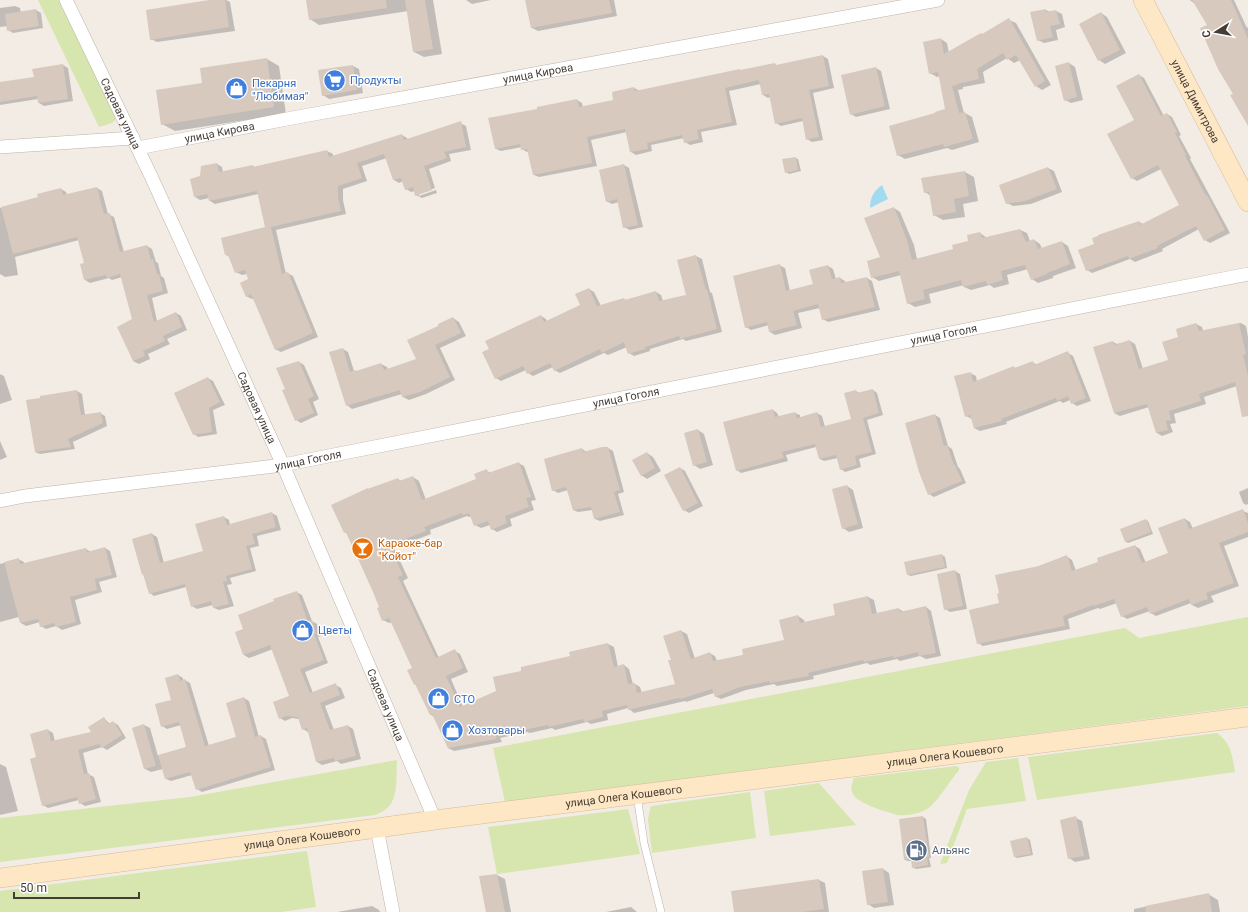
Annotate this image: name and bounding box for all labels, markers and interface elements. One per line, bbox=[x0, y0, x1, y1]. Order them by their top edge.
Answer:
north arrow bbox=[1196, 12, 1236, 52]
text: С bbox=[1200, 29, 1214, 39]
street label: улица Димитрова bbox=[1169, 57, 1223, 145]
street label: улица Кирова bbox=[502, 60, 574, 86]
supermarket icon: Продукты bbox=[322, 67, 348, 93]
place label: Продукты bbox=[350, 74, 402, 87]
street label: Садовая улица bbox=[98, 76, 143, 151]
shop icon: Пекарня "Любимая" bbox=[224, 76, 250, 102]
place label: Пекарня "Любимая" bbox=[252, 77, 308, 103]
street label: улица Кирова bbox=[183, 119, 256, 145]
street label: улица Гоголя bbox=[909, 321, 978, 347]
street label: Садовая улица bbox=[235, 370, 279, 445]
street label: улица Гоголя bbox=[592, 384, 660, 410]
street label: улица Гоголя bbox=[274, 447, 343, 472]
bar icon: Караоке-бар "Койот" bbox=[350, 536, 376, 562]
place label: Караоке-бар "Койот" bbox=[378, 537, 442, 563]
shop icon: Цветы bbox=[289, 617, 315, 643]
place label: Цветы bbox=[318, 624, 352, 637]
street label: Садовая улица bbox=[364, 667, 407, 743]
shop icon: СТО bbox=[425, 686, 451, 712]
place label: СТО bbox=[454, 693, 475, 706]
shop icon: Хозтовары bbox=[439, 717, 465, 743]
place label: Хозтовары bbox=[468, 724, 525, 737]
street label: улица Олега Кошевого bbox=[886, 742, 1004, 769]
street label: улица Олега Кошевого bbox=[565, 782, 683, 810]
street label: улица Олега Кошевого bbox=[243, 824, 361, 852]
fuel station icon: Альянс bbox=[903, 837, 929, 863]
place label: Альянс bbox=[932, 844, 970, 857]
scale bar bbox=[14, 874, 139, 900]
text: 50 m bbox=[20, 881, 47, 895]

